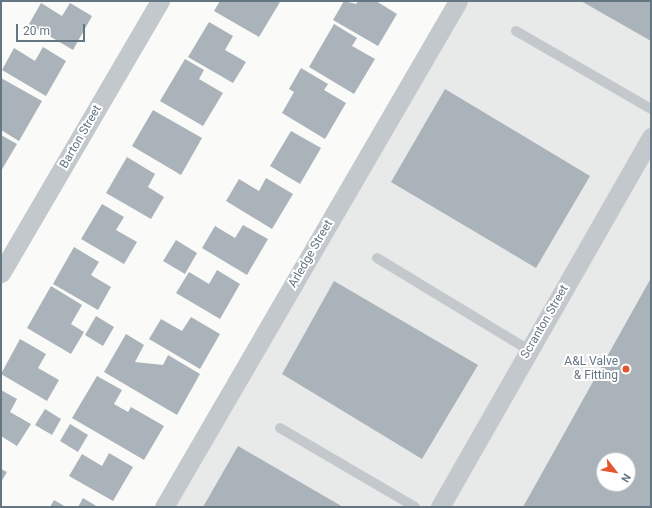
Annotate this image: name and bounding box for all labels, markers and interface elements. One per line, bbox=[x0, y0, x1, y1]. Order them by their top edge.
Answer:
scale bar bbox=[18, 16, 87, 42]
text: 20 m bbox=[23, 24, 50, 38]
street label: Barton Street bbox=[57, 103, 105, 171]
street label: Arledge Street bbox=[286, 218, 336, 290]
street label: Scranton Street bbox=[518, 283, 572, 361]
place label: A&L Valve & Fitting bbox=[564, 355, 618, 383]
marker: A&L Valve & Fitting bbox=[621, 364, 631, 374]
north arrow bbox=[596, 452, 636, 492]
text: N bbox=[618, 471, 633, 485]

